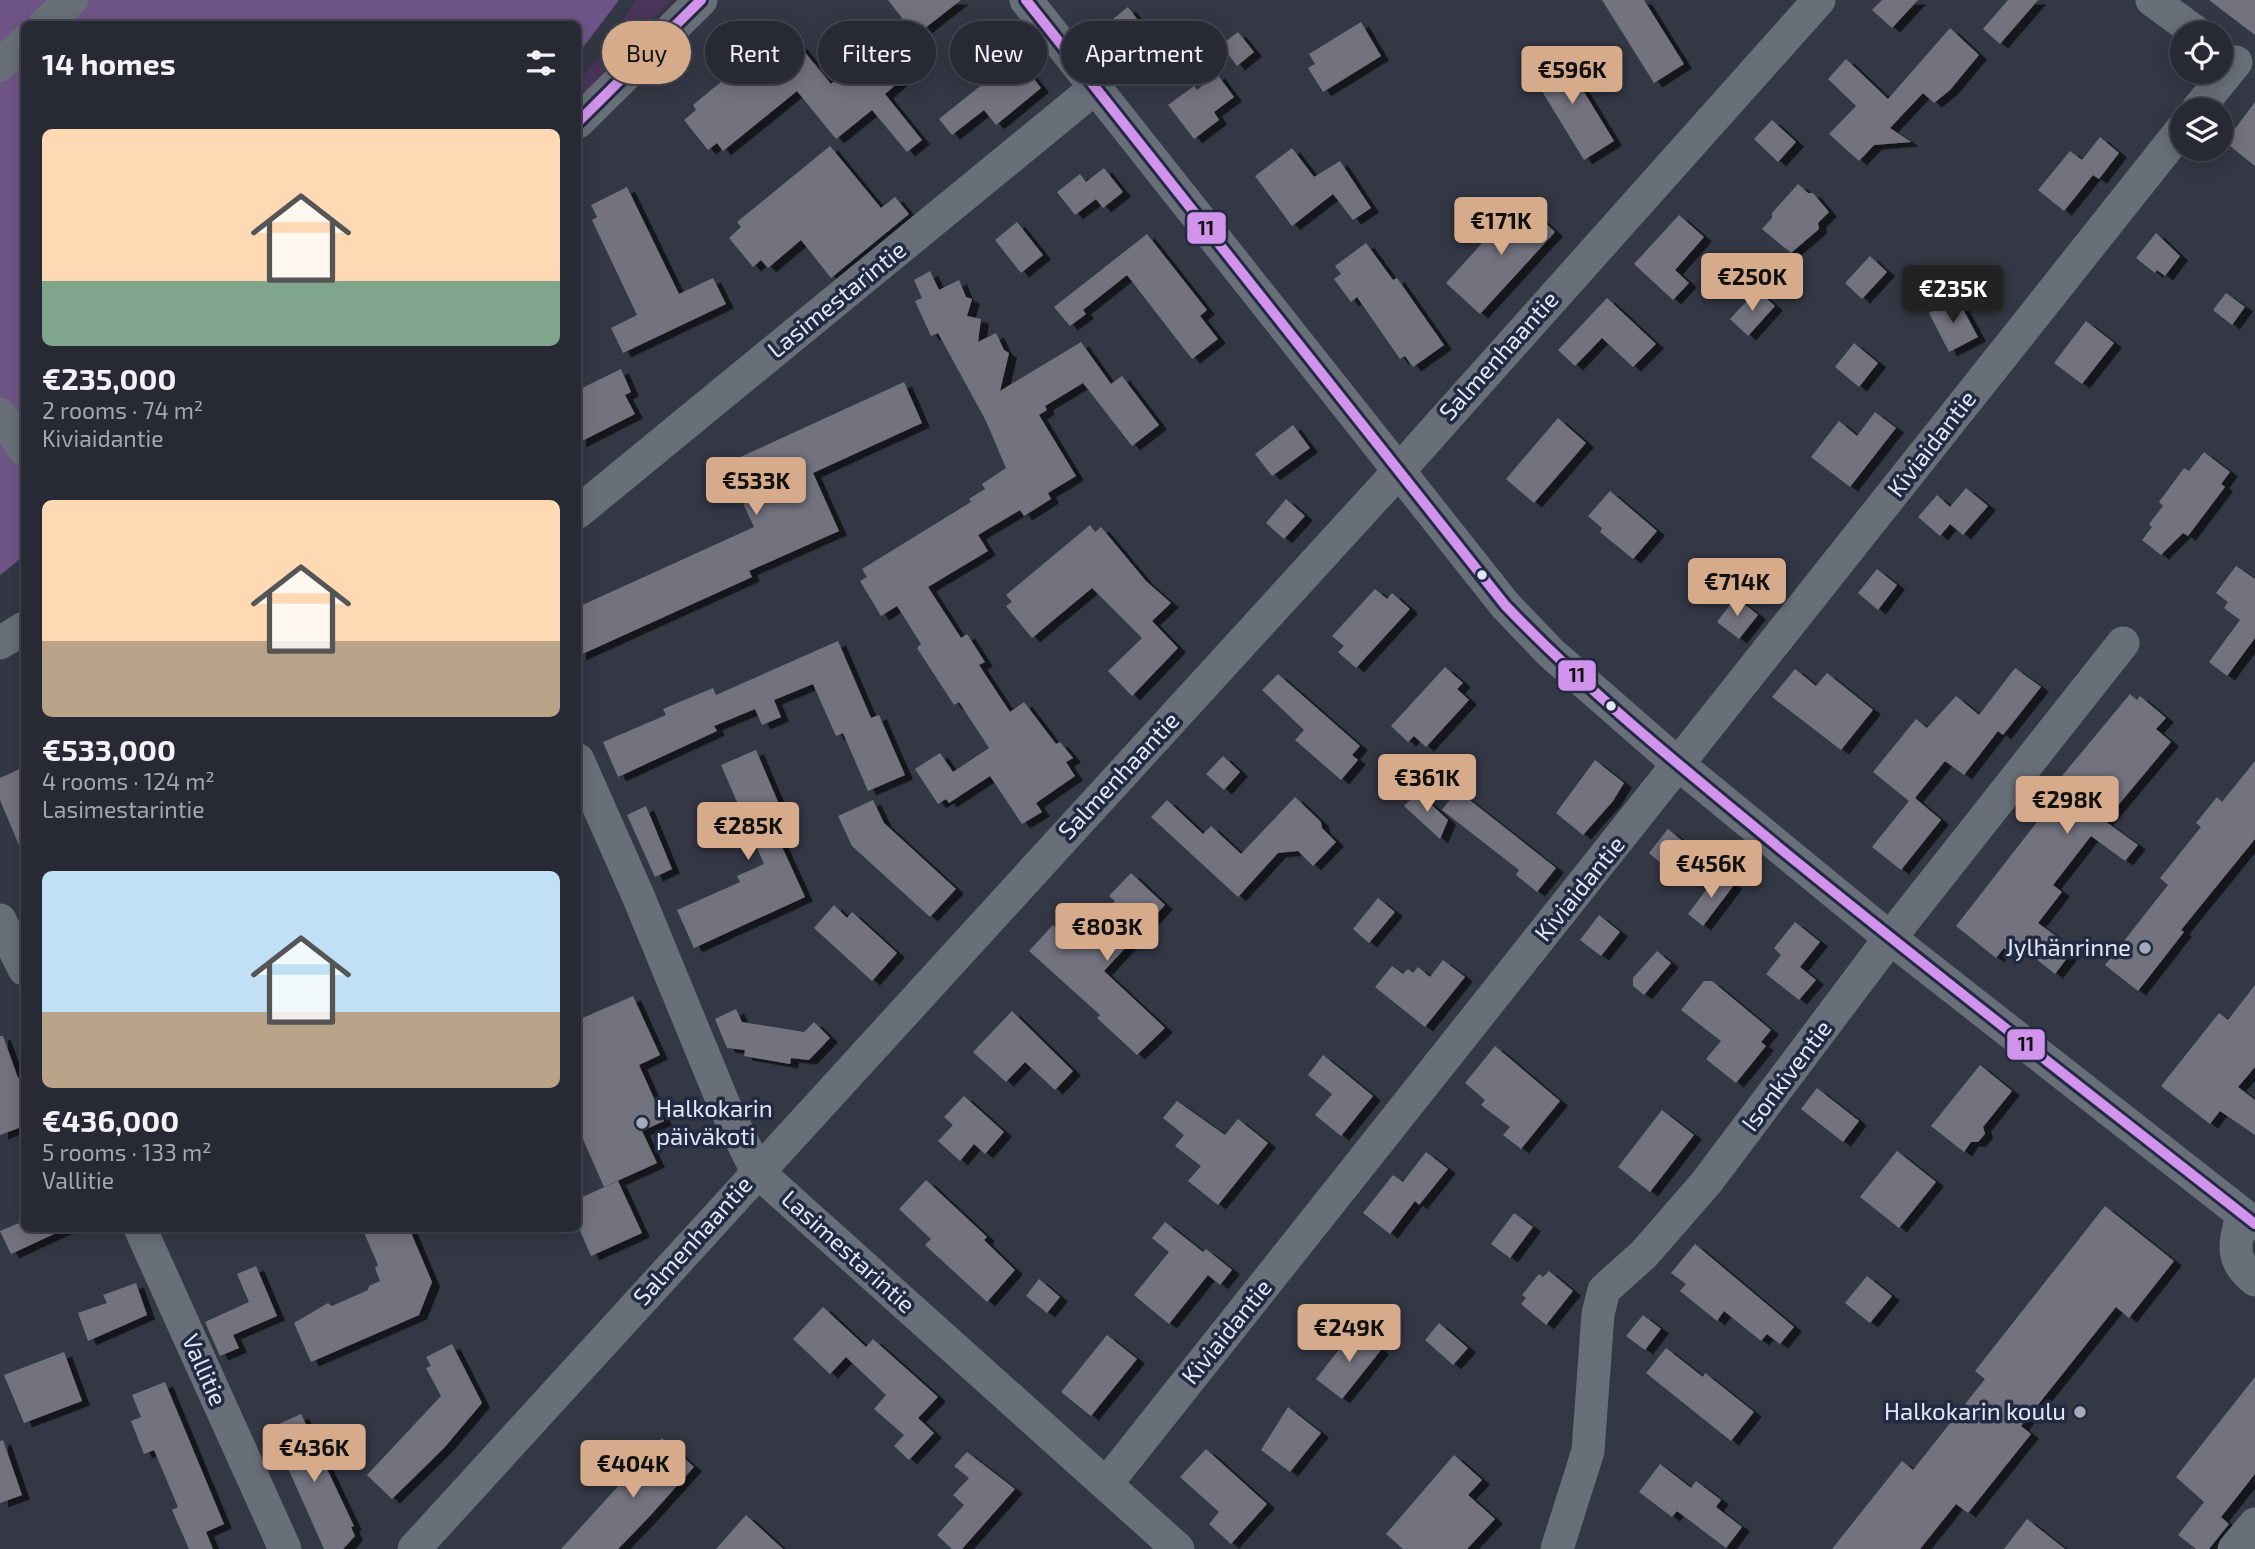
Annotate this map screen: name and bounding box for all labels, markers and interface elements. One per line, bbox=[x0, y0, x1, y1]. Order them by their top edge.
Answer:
chip: Buy bbox=[602, 21, 691, 84]
chip: Rent bbox=[705, 21, 804, 84]
chip: Filters bbox=[818, 21, 936, 84]
chip: New bbox=[950, 21, 1047, 84]
chip: Apartment bbox=[1061, 21, 1227, 84]
map controls bbox=[2170, 21, 2233, 161]
button: locate bbox=[2170, 21, 2233, 84]
icon: filters bbox=[522, 44, 560, 82]
text: 14 homes bbox=[42, 45, 176, 81]
pin: €596K bbox=[1523, 46, 1621, 106]
text: €596K bbox=[1537, 55, 1607, 83]
button: layers bbox=[2170, 98, 2233, 161]
icon: home bbox=[238, 175, 364, 301]
pin: €171K bbox=[1452, 198, 1550, 257]
text: €171K bbox=[1470, 206, 1532, 234]
line badge: 11 bbox=[1186, 211, 1227, 245]
text: 11 bbox=[1198, 216, 1214, 239]
street label: Lasimestarintie bbox=[761, 234, 911, 363]
pin: €250K bbox=[1703, 254, 1801, 313]
text: €250K bbox=[1717, 262, 1787, 290]
pin: €235K bbox=[1904, 266, 2002, 325]
text: €235K bbox=[1919, 274, 1987, 302]
street label: Salmenhaantie bbox=[1432, 284, 1563, 426]
text: €235,000 bbox=[42, 360, 176, 396]
street label: Kiviaidantie bbox=[1880, 384, 1981, 502]
text: 2 rooms · 74 m² bbox=[42, 396, 203, 424]
text: Kiviaidantie bbox=[42, 424, 164, 452]
pin: €533K bbox=[707, 458, 805, 517]
text: €533K bbox=[722, 466, 790, 494]
icon: home bbox=[238, 546, 364, 672]
pin: €714K bbox=[1688, 558, 1786, 618]
text: €714K bbox=[1704, 567, 1770, 595]
unlabelled marker bbox=[1475, 568, 1489, 582]
line badge: 11 bbox=[1557, 659, 1597, 692]
text: 11 bbox=[1569, 663, 1585, 686]
unlabelled marker bbox=[1604, 699, 1618, 713]
street label: Salmenhaantie bbox=[1051, 705, 1184, 845]
text: €533,000 bbox=[42, 731, 176, 767]
pin: €361K bbox=[1378, 754, 1476, 814]
text: €361K bbox=[1394, 763, 1460, 791]
text: 4 rooms · 124 m² bbox=[42, 767, 215, 795]
pin: €298K bbox=[2018, 776, 2116, 836]
text: €298K bbox=[2032, 785, 2102, 813]
text: Lasimestarintie bbox=[42, 795, 205, 823]
pin: €285K bbox=[699, 802, 797, 862]
text: €285K bbox=[713, 811, 783, 839]
street label: Kiviaidantie bbox=[1528, 830, 1630, 946]
pin: €456K bbox=[1662, 841, 1760, 900]
text: €456K bbox=[1676, 849, 1746, 877]
pin: €803K bbox=[1058, 904, 1156, 963]
text: €803K bbox=[1071, 912, 1143, 940]
icon: home bbox=[238, 917, 364, 1043]
place label: Jylhänrinne bbox=[2006, 932, 2131, 961]
marker: Jylhänrinne bbox=[2137, 940, 2153, 956]
street label: Isonkiventie bbox=[1735, 1014, 1837, 1136]
line badge: 11 bbox=[2006, 1028, 2046, 1061]
text: 11 bbox=[2018, 1032, 2034, 1055]
place label: Halkokarin päiväkoti bbox=[656, 1093, 773, 1150]
text: €436,000 bbox=[42, 1102, 179, 1138]
marker: Halkokarin päiväkoti bbox=[634, 1115, 650, 1131]
text: 5 rooms · 133 m² bbox=[42, 1138, 212, 1166]
text: Vallitie bbox=[42, 1166, 114, 1194]
street label: Salmenhaantie bbox=[626, 1169, 757, 1311]
street label: Lasimestarintie bbox=[776, 1183, 922, 1318]
street label: Kiviaidantie bbox=[1175, 1273, 1277, 1389]
pin: €249K bbox=[1300, 1304, 1398, 1364]
text: €249K bbox=[1314, 1313, 1384, 1341]
street label: Vallitie bbox=[177, 1329, 234, 1410]
place label: Halkokarin koulu bbox=[1884, 1396, 2066, 1425]
marker: Halkokarin koulu bbox=[2072, 1404, 2088, 1420]
pin: €436K bbox=[265, 1424, 363, 1484]
text: €436K bbox=[279, 1433, 349, 1461]
pin: €404K bbox=[584, 1440, 682, 1500]
text: €404K bbox=[596, 1449, 670, 1477]

